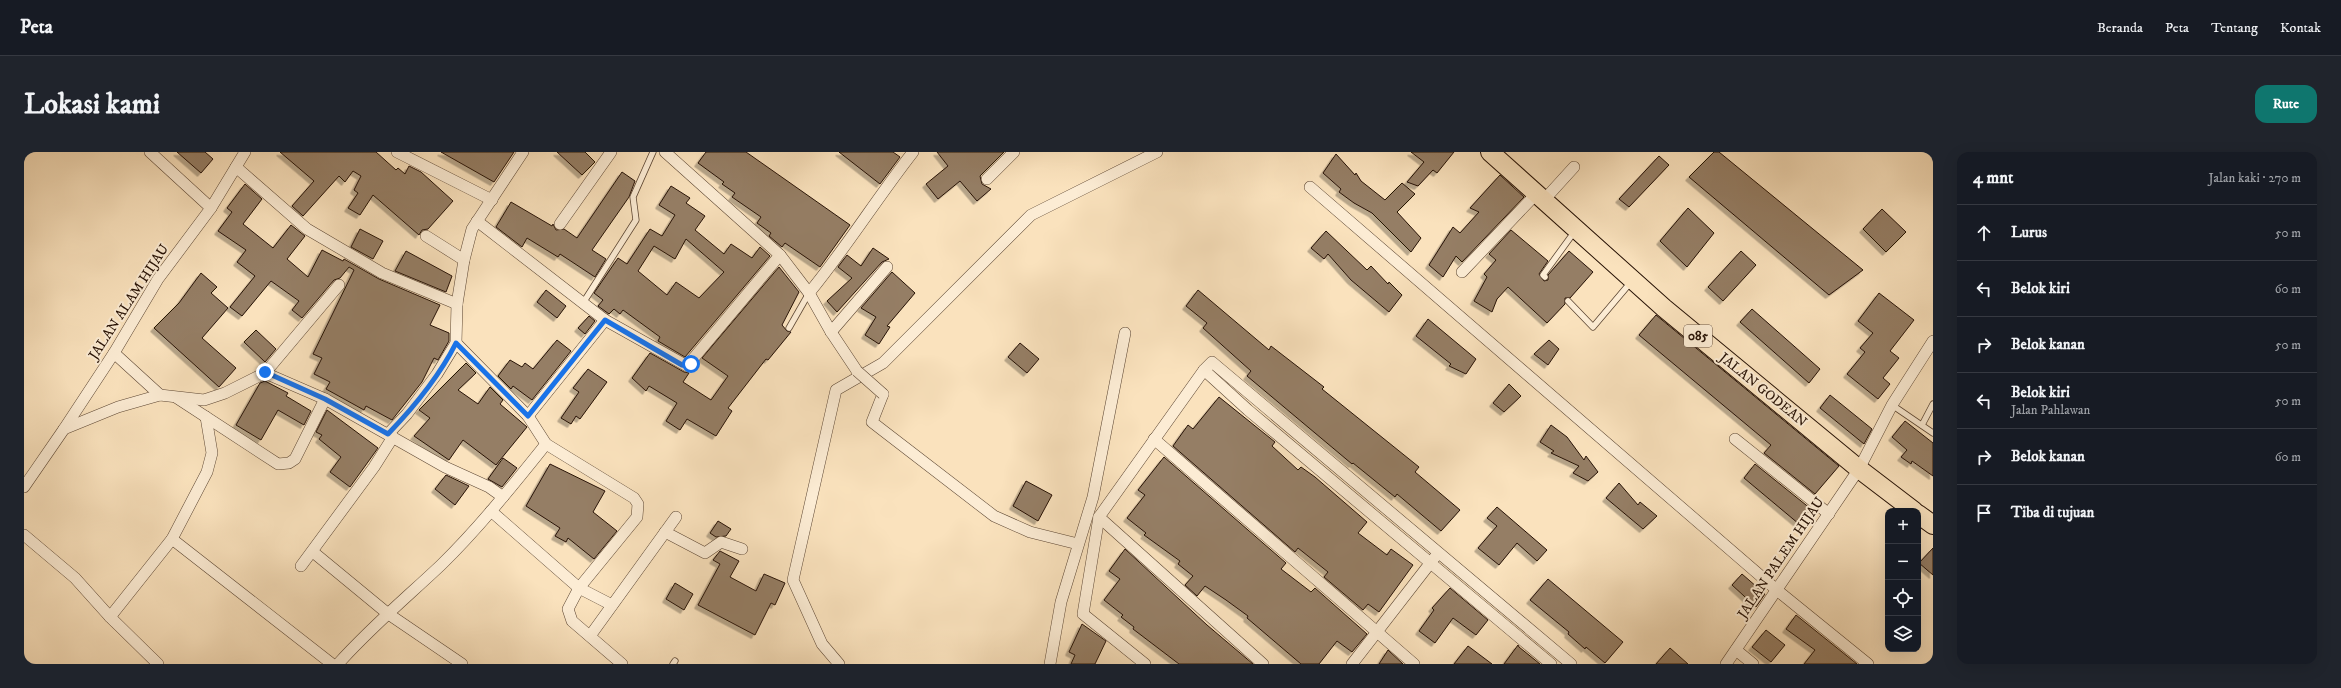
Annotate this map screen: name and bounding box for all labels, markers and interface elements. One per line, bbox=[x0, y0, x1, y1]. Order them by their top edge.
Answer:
text: Peta bbox=[20, 16, 53, 39]
text: Beranda bbox=[2097, 19, 2143, 37]
text: Peta bbox=[2165, 19, 2189, 37]
text: Tentang bbox=[2211, 19, 2258, 37]
text: Kontak bbox=[2280, 19, 2321, 37]
button: Rute bbox=[2255, 85, 2317, 123]
text: Lokasi kami bbox=[24, 87, 160, 122]
text: 4 mnt bbox=[1973, 167, 2013, 189]
text: Jalan kaki · 270 m bbox=[2209, 170, 2301, 186]
icon: ahead bbox=[1973, 222, 1995, 244]
text: Lurus bbox=[2011, 223, 2047, 242]
text: 50 m bbox=[2275, 225, 2301, 241]
street label: JALAN ALAM HIJAU bbox=[84, 241, 173, 365]
icon: left bbox=[1973, 278, 1995, 300]
text: Belok kiri bbox=[2011, 279, 2070, 298]
text: 60 m bbox=[2275, 281, 2301, 297]
road number: 085 bbox=[1684, 325, 1712, 347]
icon: right bbox=[1973, 334, 1995, 356]
text: Belok kanan bbox=[2011, 335, 2085, 354]
text: 50 m bbox=[2275, 337, 2301, 353]
street label: JALAN GODEAN bbox=[1714, 348, 1811, 431]
route start bbox=[682, 355, 700, 373]
route end bbox=[256, 363, 274, 381]
text: Belok kiri bbox=[2011, 383, 2070, 402]
icon: left bbox=[1973, 390, 1995, 412]
text: 50 m bbox=[2275, 393, 2301, 409]
text: Jalan Pahlawan bbox=[2011, 402, 2090, 418]
icon: right bbox=[1973, 446, 1995, 468]
text: Belok kanan bbox=[2011, 447, 2085, 466]
text: 60 m bbox=[2275, 449, 2301, 465]
street label: JALAN PALEM HIJAU bbox=[1732, 494, 1828, 624]
icon: arrive bbox=[1973, 502, 1995, 524]
text: Tiba di tujuan bbox=[2011, 503, 2094, 522]
map controls bbox=[1885, 508, 1921, 652]
button: + bbox=[1885, 508, 1921, 544]
button: − bbox=[1885, 544, 1921, 580]
button: locate bbox=[1885, 580, 1921, 616]
button: layers bbox=[1885, 616, 1921, 652]

